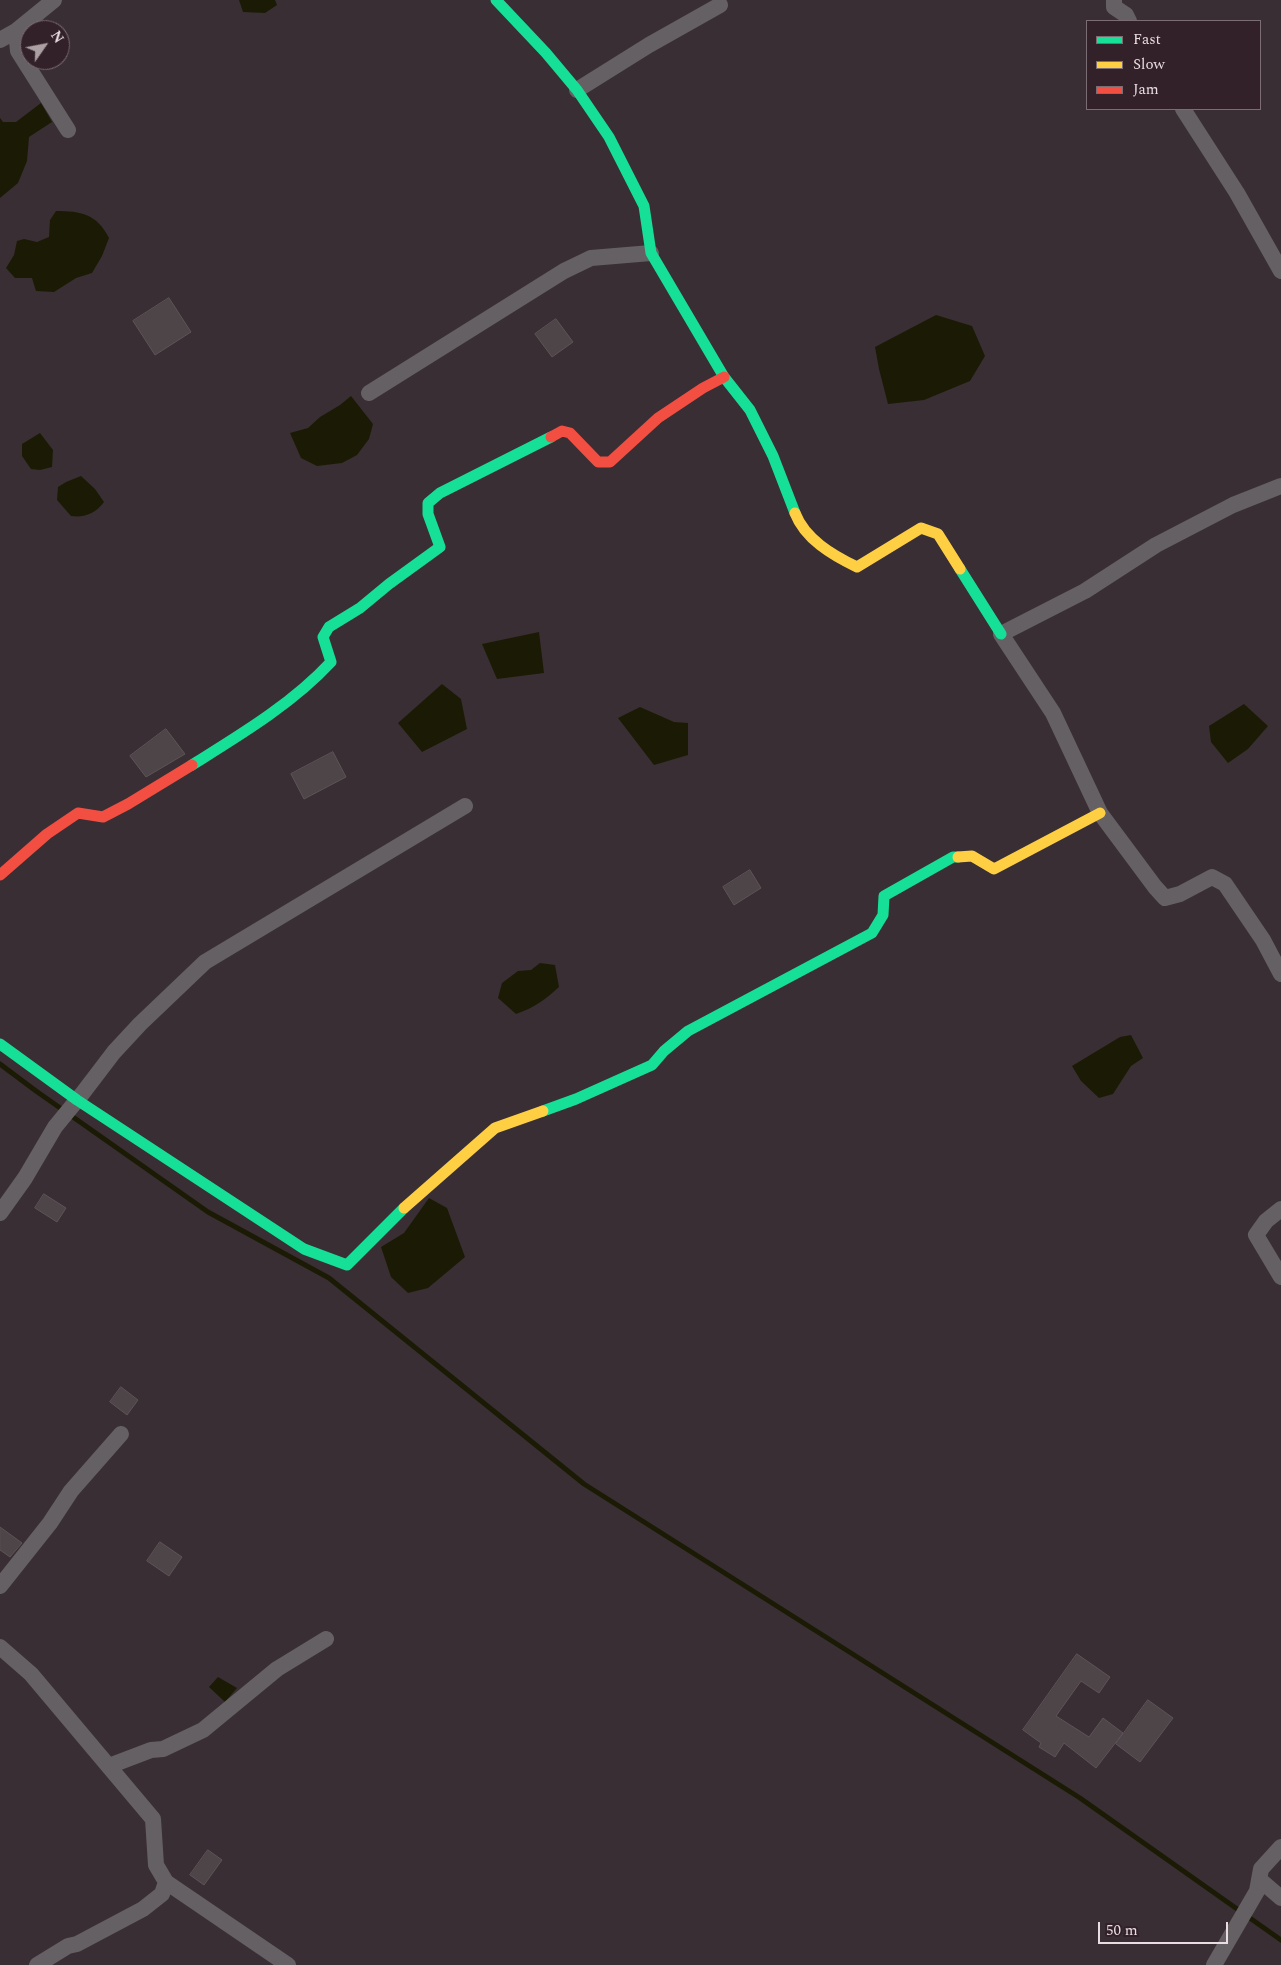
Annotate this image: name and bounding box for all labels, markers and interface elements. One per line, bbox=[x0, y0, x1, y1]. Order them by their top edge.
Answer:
north arrow bbox=[20, 20, 70, 70]
legend bbox=[1086, 20, 1261, 110]
text: N bbox=[45, 27, 69, 48]
text: Fast bbox=[1133, 28, 1161, 51]
text: Slow bbox=[1133, 53, 1165, 76]
text: Jam bbox=[1133, 78, 1159, 101]
scale bar bbox=[1101, 1912, 1231, 1944]
text: 50 m bbox=[1106, 1919, 1138, 1942]

